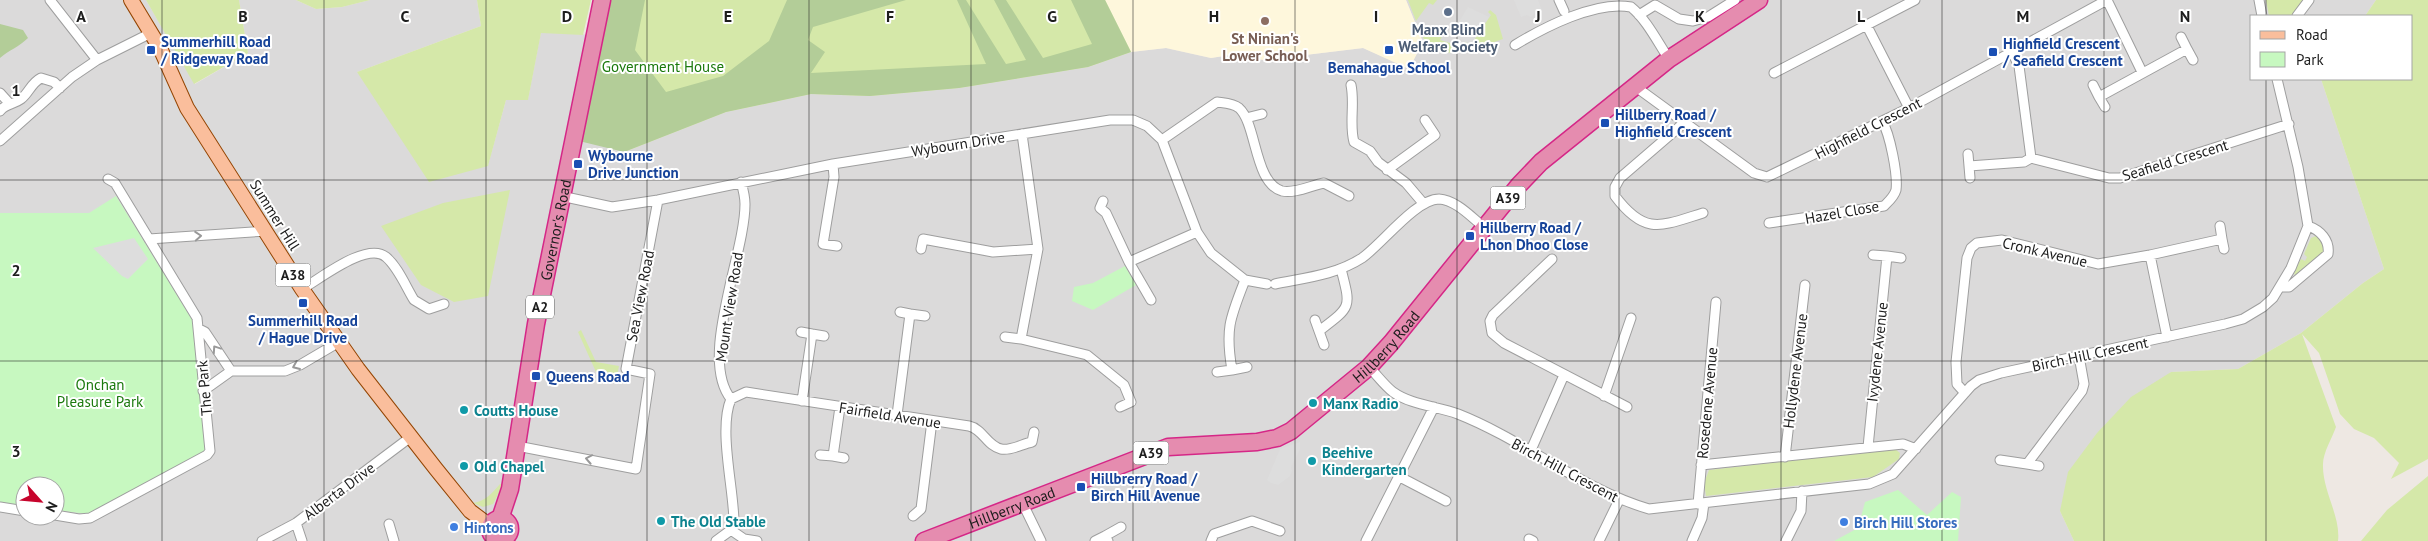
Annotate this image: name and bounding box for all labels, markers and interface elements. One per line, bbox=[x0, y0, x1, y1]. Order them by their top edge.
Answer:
text: A bbox=[76, 6, 86, 26]
text: B bbox=[238, 6, 248, 26]
text: C bbox=[401, 6, 410, 26]
text: D bbox=[562, 6, 572, 26]
text: E bbox=[724, 6, 732, 26]
text: F bbox=[886, 6, 894, 26]
text: G bbox=[1047, 6, 1057, 26]
text: H bbox=[1209, 6, 1219, 26]
text: I bbox=[1374, 6, 1378, 26]
marker: Manx Blind Welfare Society bbox=[1442, 6, 1454, 18]
text: J bbox=[1534, 6, 1541, 26]
text: K bbox=[1695, 6, 1705, 26]
text: L bbox=[1857, 6, 1866, 26]
text: M bbox=[2017, 6, 2029, 26]
text: N bbox=[2180, 6, 2190, 26]
marker: St Ninian's Lower School bbox=[1259, 15, 1271, 27]
legend bbox=[2250, 15, 2413, 80]
place label: Manx Blind Welfare Society bbox=[1398, 20, 1498, 56]
text: Road bbox=[2296, 25, 2328, 44]
place label: St Ninian's Lower School bbox=[1222, 29, 1308, 65]
place label: Summerhill Road / Ridgeway Road bbox=[160, 32, 271, 68]
place label: Highfield Crescent / Seafield Crescent bbox=[2002, 34, 2123, 70]
marker: Summerhill Road / Ridgeway Road bbox=[145, 44, 157, 56]
marker: Bemahague School bbox=[1383, 44, 1395, 56]
marker: Highfield Crescent / Seafield Crescent bbox=[1987, 46, 1999, 58]
text: Park bbox=[2296, 50, 2324, 69]
park label: Government House bbox=[602, 57, 724, 76]
place label: Bemahague School bbox=[1328, 58, 1451, 77]
text: 1 bbox=[11, 80, 21, 100]
street label: Highfield Crescent bbox=[1811, 93, 1925, 163]
place label: Hillberry Road / Highfield Crescent bbox=[1615, 105, 1732, 141]
marker: Hillberry Road / Highfield Crescent bbox=[1599, 117, 1611, 129]
street label: Wybourn Drive bbox=[910, 127, 1006, 161]
street label: Seafield Crescent bbox=[2120, 135, 2230, 185]
place label: Wybourne Drive Junction bbox=[588, 146, 679, 182]
marker: Wybourne Drive Junction bbox=[572, 158, 584, 170]
street label: Summer Hill bbox=[246, 176, 305, 254]
street label: Governor's Road bbox=[536, 177, 575, 282]
road number: A39 bbox=[1490, 187, 1526, 210]
street label: Hazel Close bbox=[1803, 196, 1881, 228]
place label: Hillberry Road / Lhon Dhoo Close bbox=[1480, 218, 1589, 254]
one-way arrow bbox=[194, 230, 202, 241]
marker: Hillberry Road / Lhon Dhoo Close bbox=[1464, 230, 1476, 242]
street label: Cronk Avenue bbox=[2001, 233, 2089, 271]
street label: Sea View Road bbox=[622, 249, 658, 343]
street label: Mount View Road bbox=[711, 251, 747, 363]
text: 2 bbox=[11, 260, 21, 280]
road number: A38 bbox=[276, 264, 310, 286]
road number: A2 bbox=[526, 296, 554, 318]
marker: Summerhill Road / Hague Drive bbox=[297, 297, 309, 309]
street label: Ivydene Avenue bbox=[1862, 301, 1892, 403]
street label: Hillberry Road bbox=[1348, 306, 1423, 386]
place label: Summerhill Road / Hague Drive bbox=[248, 311, 358, 347]
street label: Hollydene Avenue bbox=[1779, 312, 1811, 430]
street label: Birch Hill Crescent bbox=[2030, 332, 2150, 376]
one-way arrow bbox=[213, 345, 222, 355]
street label: Rosedene Avenue bbox=[1693, 346, 1721, 460]
street label: The Park bbox=[192, 359, 216, 417]
one-way arrow bbox=[292, 359, 301, 370]
place label: Queens Road bbox=[546, 367, 629, 386]
marker: Queens Road bbox=[530, 370, 542, 382]
park label: Onchan Pleasure Park bbox=[57, 375, 144, 411]
place label: Manx Radio bbox=[1323, 394, 1398, 413]
marker: Manx Radio bbox=[1307, 397, 1319, 409]
street label: Fairfield Avenue bbox=[838, 398, 942, 432]
place label: Coutts House bbox=[474, 401, 559, 420]
marker: Coutts House bbox=[458, 404, 470, 416]
street label: Birch Hill Crescent bbox=[1508, 434, 1622, 506]
text: 3 bbox=[11, 441, 21, 461]
road number: A39 bbox=[1134, 442, 1168, 464]
place label: Beehive Kindergarten bbox=[1322, 443, 1407, 479]
one-way arrow bbox=[584, 455, 593, 465]
marker: Beehive Kindergarten bbox=[1306, 455, 1318, 467]
place label: Old Chapel bbox=[474, 457, 545, 476]
street label: Alberta Drive bbox=[300, 458, 378, 524]
marker: Old Chapel bbox=[458, 460, 470, 472]
place label: Hillbrerry Road / Birch Hill Avenue bbox=[1091, 469, 1201, 505]
north arrow bbox=[15, 476, 65, 526]
marker: Hillbrerry Road / Birch Hill Avenue bbox=[1075, 481, 1087, 493]
street label: Hillberry Road bbox=[966, 482, 1058, 532]
text: N bbox=[41, 499, 62, 515]
place label: The Old Stable bbox=[671, 512, 766, 531]
place label: Birch Hill Stores bbox=[1854, 513, 1957, 532]
marker: The Old Stable bbox=[655, 515, 667, 527]
marker: Birch Hill Stores bbox=[1838, 516, 1850, 528]
place label: Hintons bbox=[464, 518, 514, 537]
marker: Hintons bbox=[448, 521, 460, 533]

